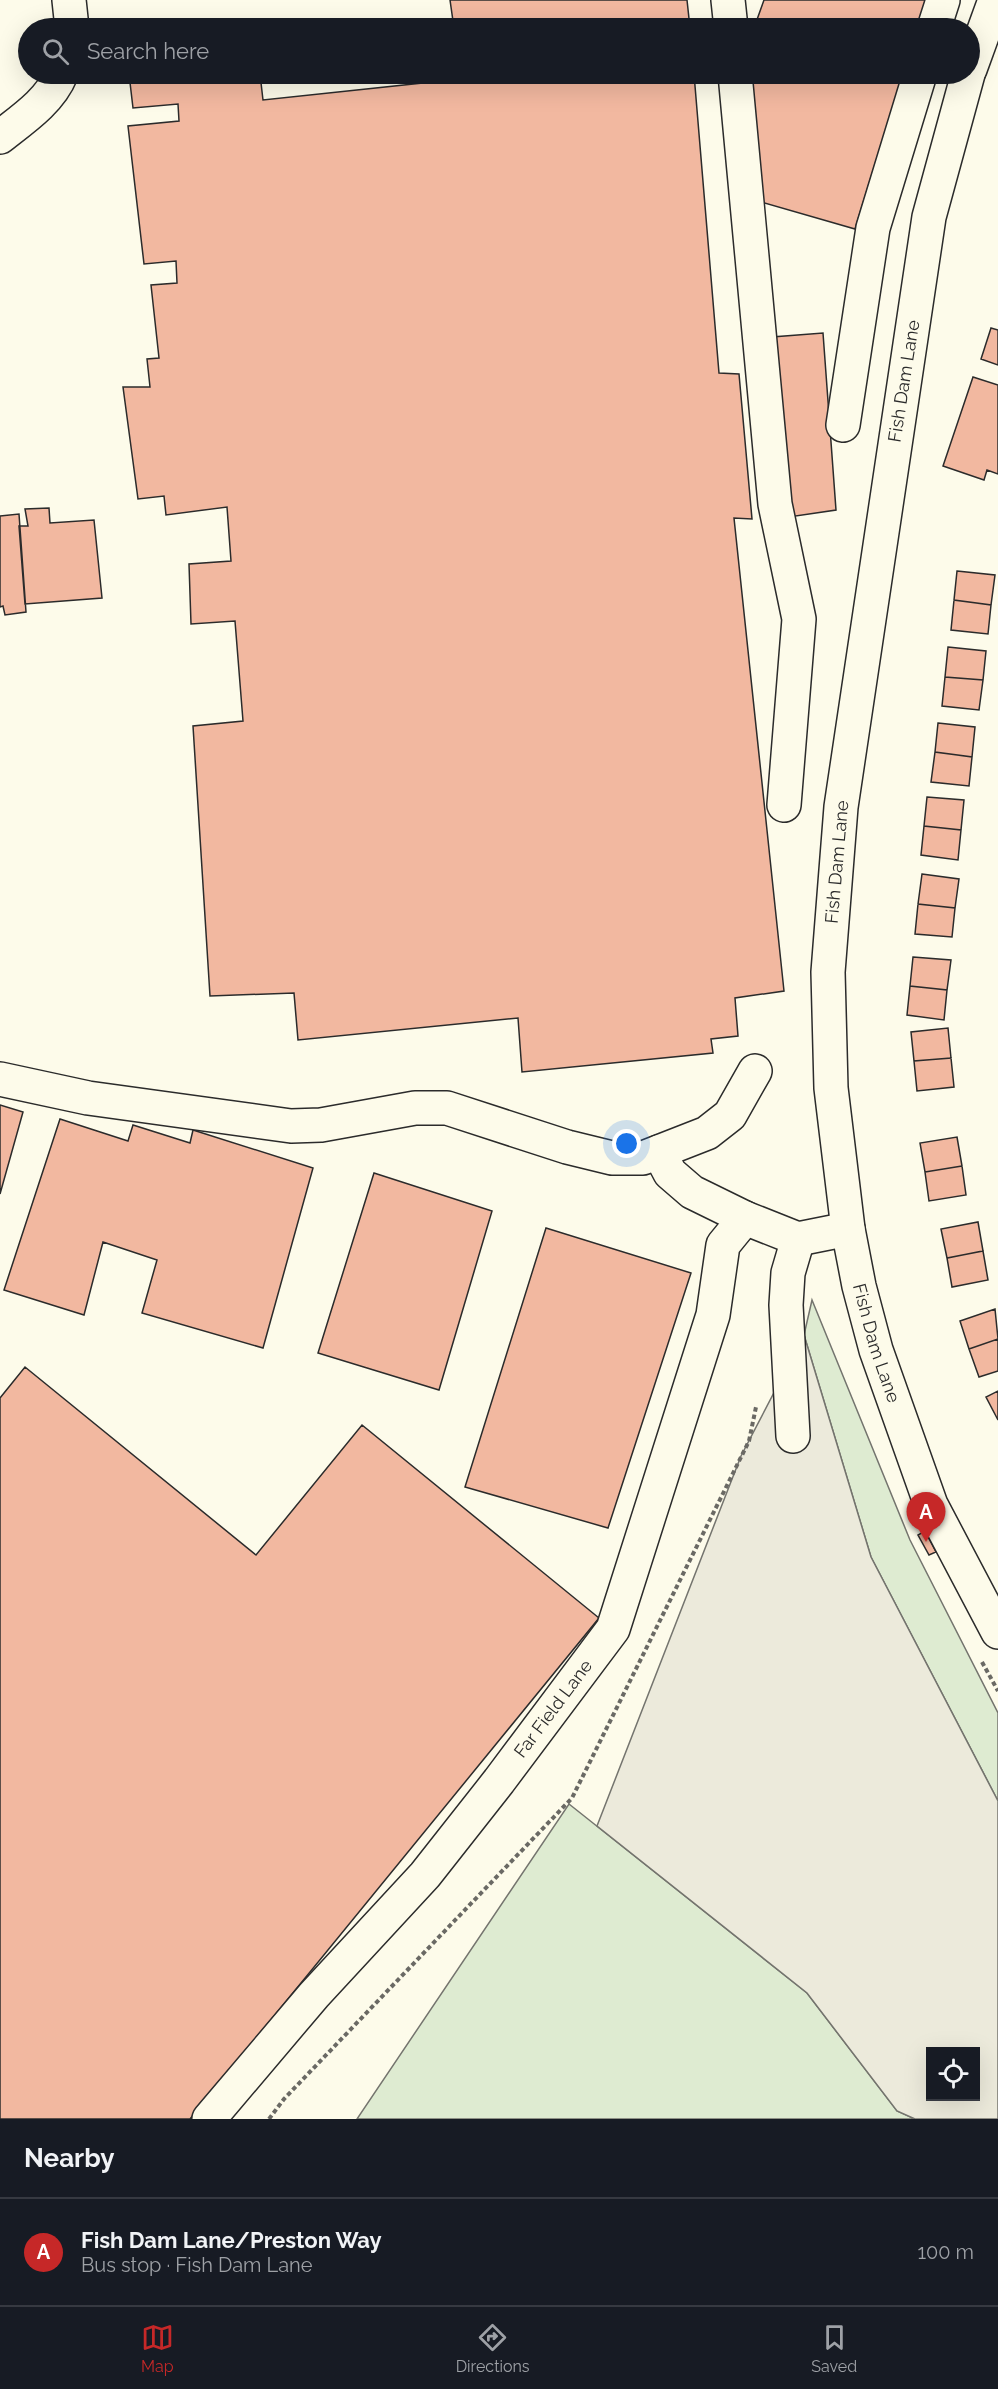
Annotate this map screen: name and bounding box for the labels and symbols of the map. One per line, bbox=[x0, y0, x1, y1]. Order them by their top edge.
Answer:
street label: Fish Dam Lane bbox=[883, 318, 924, 444]
street label: Fish Dam Lane bbox=[821, 799, 852, 924]
your location bbox=[612, 1129, 641, 1158]
street label: Fish Dam Lane bbox=[849, 1281, 905, 1406]
pin: A bbox=[906, 1492, 946, 1542]
street label: Far Field Lane bbox=[509, 1655, 597, 1761]

